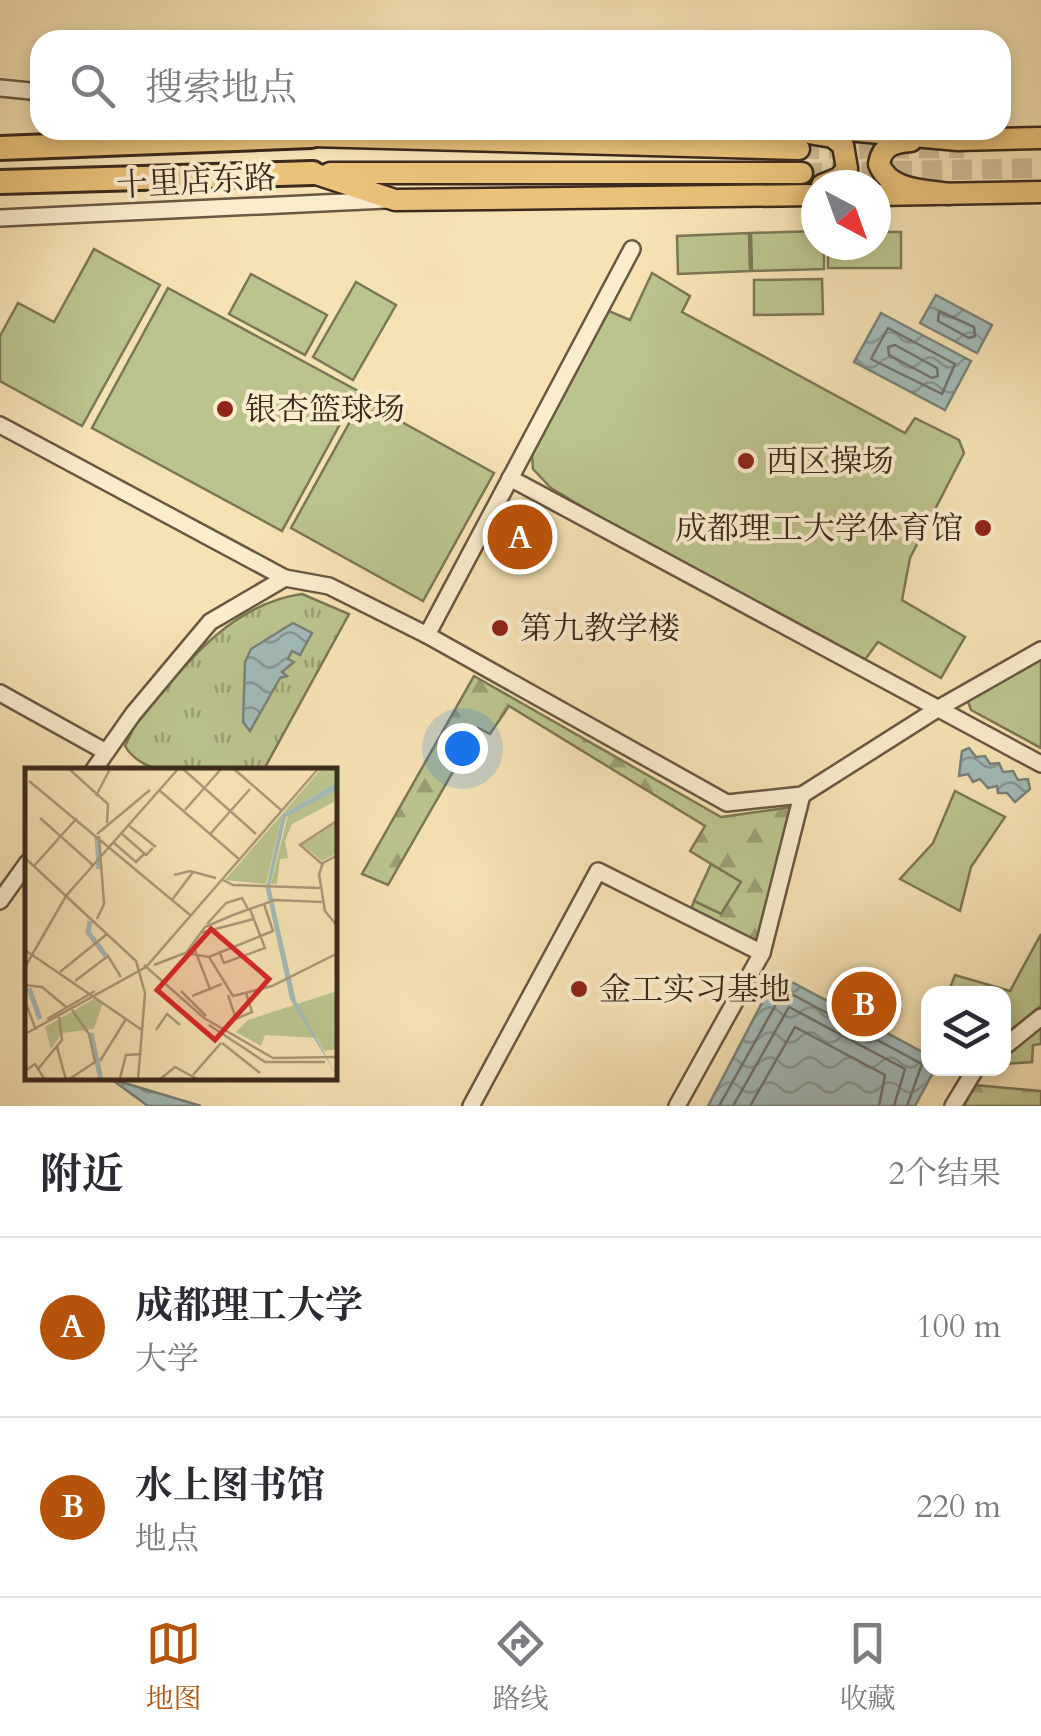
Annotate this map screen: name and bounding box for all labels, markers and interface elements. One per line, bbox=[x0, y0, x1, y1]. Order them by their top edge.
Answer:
search box bbox=[30, 30, 1011, 140]
icon: search bbox=[65, 58, 120, 113]
text: 搜索地点 bbox=[145, 62, 297, 114]
street label: 十里店东路 bbox=[115, 156, 277, 208]
north arrow bbox=[801, 170, 891, 260]
place label: 银杏篮球场 bbox=[245, 388, 405, 432]
marker: 银杏篮球场 bbox=[214, 398, 236, 420]
place label: 西区操场 bbox=[766, 440, 894, 484]
marker: 西区操场 bbox=[735, 450, 757, 472]
pin: A bbox=[488, 500, 552, 574]
place label: 成都理工大学体育馆 bbox=[675, 507, 963, 551]
marker: 成都理工大学体育馆 bbox=[972, 517, 994, 539]
place label: 第九教学楼 bbox=[520, 607, 680, 651]
marker: 第九教学楼 bbox=[489, 617, 511, 639]
your location bbox=[437, 723, 488, 774]
inset map bbox=[25, 768, 338, 1081]
pin: B bbox=[832, 966, 896, 1042]
place label: 金工实习基地 bbox=[599, 968, 791, 1012]
marker: 金工实习基地 bbox=[568, 978, 590, 1000]
map controls bbox=[921, 986, 1011, 1076]
button: layers bbox=[921, 986, 1011, 1076]
text: 附近 bbox=[40, 1146, 124, 1203]
text: 2个结果 bbox=[889, 1152, 1001, 1196]
text: 成都理工大学 bbox=[135, 1280, 363, 1332]
text: A bbox=[60, 1305, 85, 1349]
text: 100 m bbox=[916, 1305, 1001, 1349]
text: 大学 bbox=[135, 1337, 199, 1381]
text: 水上图书馆 bbox=[135, 1460, 325, 1512]
text: B bbox=[61, 1485, 84, 1529]
text: 220 m bbox=[916, 1485, 1001, 1529]
text: 地点 bbox=[135, 1517, 199, 1561]
tab: 地图 bbox=[145, 1616, 202, 1718]
tab: 路线 bbox=[492, 1616, 549, 1718]
tab: 收藏 bbox=[839, 1616, 896, 1718]

